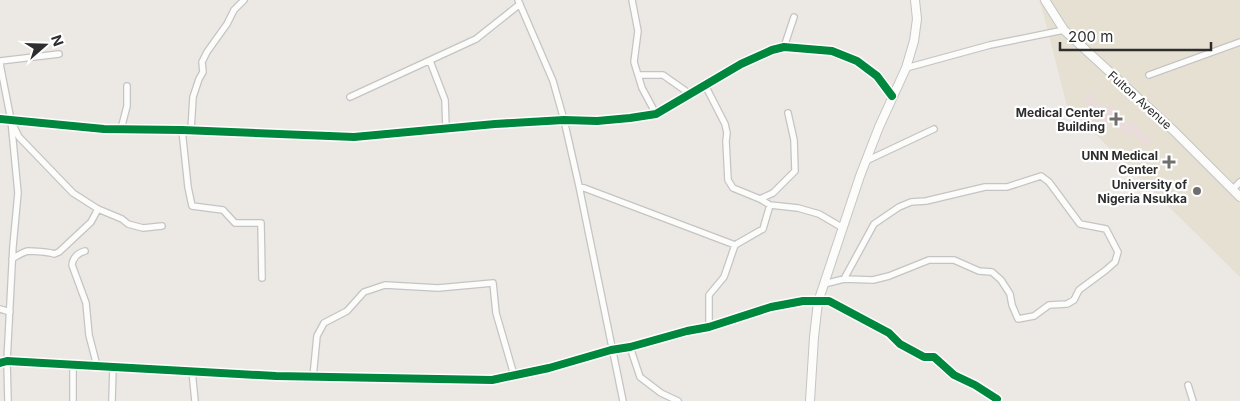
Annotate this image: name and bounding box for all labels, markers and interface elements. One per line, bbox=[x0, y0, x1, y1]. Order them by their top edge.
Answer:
north arrow bbox=[20, 20, 70, 70]
scale bar bbox=[1060, 20, 1211, 52]
text: 200 m bbox=[1068, 27, 1113, 46]
text: N bbox=[48, 32, 67, 48]
street label: Fulton Avenue bbox=[1105, 67, 1175, 133]
place label: Medical Center Building bbox=[1016, 105, 1105, 134]
marker: Medical Center Building bbox=[1109, 112, 1123, 126]
place label: UNN Medical Center bbox=[1082, 148, 1158, 177]
marker: UNN Medical Center bbox=[1162, 155, 1176, 169]
place label: University of Nigeria Nsukka bbox=[1098, 177, 1187, 206]
marker: University of Nigeria Nsukka bbox=[1191, 185, 1203, 197]

